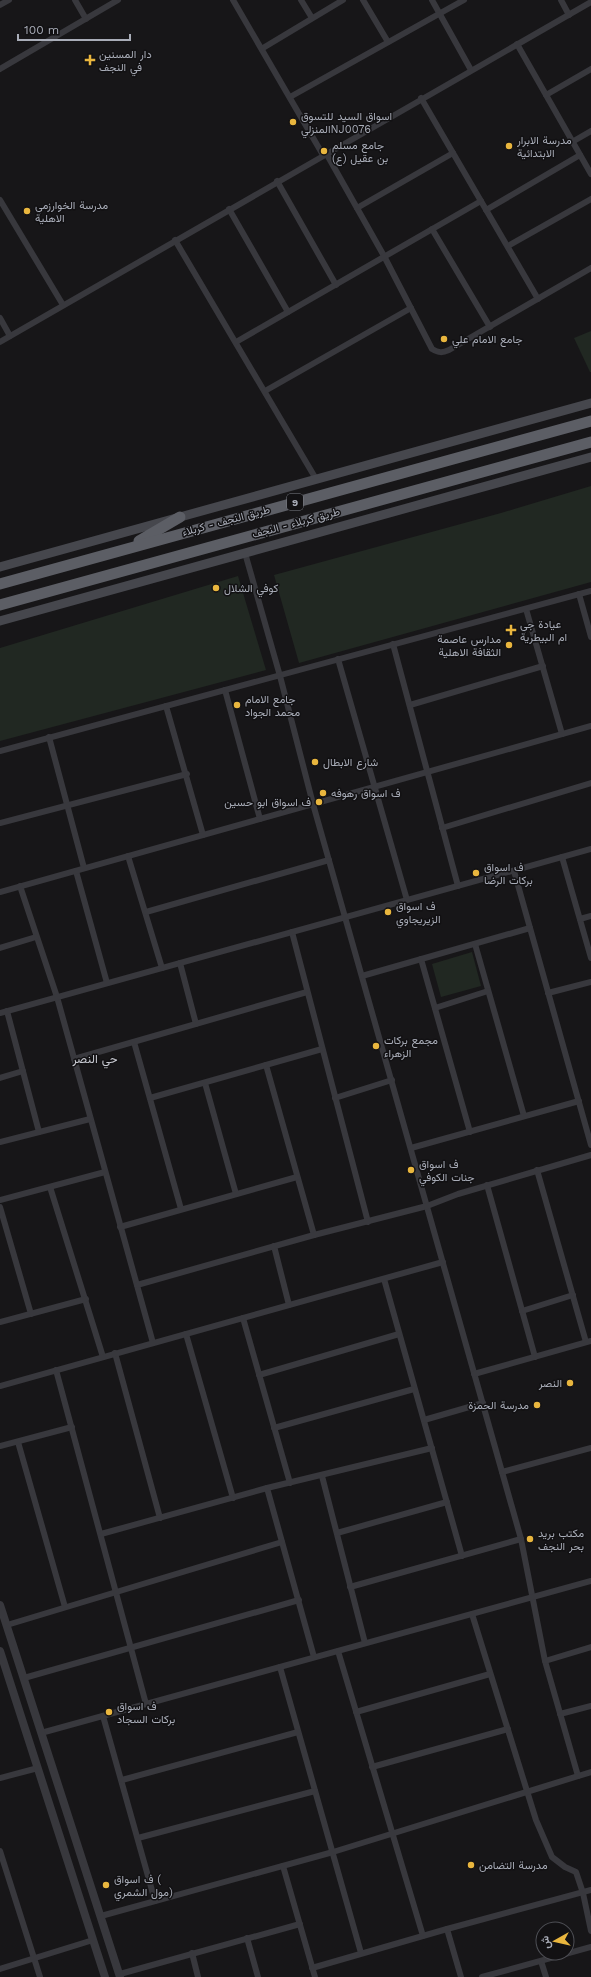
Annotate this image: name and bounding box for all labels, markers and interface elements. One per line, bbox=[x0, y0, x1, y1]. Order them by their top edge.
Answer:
scale bar bbox=[18, 16, 130, 42]
text: 100 m bbox=[24, 23, 59, 37]
place label: دار المسنين في النجف bbox=[99, 48, 152, 77]
marker: دار المسنين في النجف bbox=[84, 54, 96, 66]
place label: اسواق السيد للتسوق المنزليNJ0076 bbox=[301, 110, 392, 139]
marker: اسواق السيد للتسوق المنزليNJ0076 bbox=[288, 117, 298, 127]
place label: مدرسة الابرار الابتدائية bbox=[516, 134, 572, 160]
place label: جامع مسلم بن عقيل (ع) bbox=[332, 139, 388, 166]
marker: مدرسة الابرار الابتدائية bbox=[504, 141, 514, 151]
marker: جامع مسلم بن عقيل (ع) bbox=[319, 146, 329, 156]
place label: مدرسة الخوارزمي الاهلية bbox=[35, 199, 108, 225]
marker: مدرسة الخوارزمي الاهلية bbox=[22, 206, 32, 216]
place label: جامع الامام علي bbox=[452, 333, 523, 349]
marker: جامع الامام علي bbox=[439, 334, 449, 344]
road number: 9 bbox=[287, 494, 303, 510]
street label: طريق النجف - کربلاء bbox=[181, 503, 271, 539]
street label: طريق کربلاء - النجف bbox=[251, 505, 341, 541]
place label: كوفي الشلال bbox=[224, 582, 278, 598]
marker: كوفي الشلال bbox=[211, 583, 221, 593]
place label: عيادة جي ام البيطرية bbox=[520, 618, 567, 645]
marker: عيادة جي ام البيطرية bbox=[505, 624, 517, 636]
place label: مدارس عاصمة الثقافة الاهلية bbox=[437, 633, 501, 659]
marker: مدارس عاصمة الثقافة الاهلية bbox=[504, 640, 514, 650]
place label: جامع الامام محمد الجواد bbox=[245, 693, 300, 719]
marker: جامع الامام محمد الجواد bbox=[232, 700, 242, 710]
place label: شارع الابطال bbox=[323, 756, 379, 770]
marker: شارع الابطال bbox=[310, 757, 320, 767]
place label: ف اسواق رهوفه bbox=[331, 787, 401, 800]
marker: ف اسواق رهوفه bbox=[318, 788, 328, 798]
place label: ف اسواق ابو حسين bbox=[224, 796, 311, 809]
marker: ف اسواق ابو حسين bbox=[314, 797, 324, 807]
place label: ف اسواق بركات الرضا bbox=[484, 861, 533, 887]
marker: ف اسواق بركات الرضا bbox=[471, 868, 481, 878]
place label: ف اسواق الزيريجاوي bbox=[396, 900, 440, 929]
marker: ف اسواق الزيريجاوي bbox=[383, 907, 393, 917]
place label: مجمع بركات الزهراء bbox=[384, 1034, 438, 1060]
marker: مجمع بركات الزهراء bbox=[371, 1041, 381, 1051]
district label: حي النصر bbox=[71, 1052, 118, 1069]
place label: ف اسواق جنات الكوفي bbox=[419, 1158, 475, 1187]
marker: ف اسواق جنات الكوفي bbox=[406, 1165, 416, 1175]
place label: النصر bbox=[538, 1377, 562, 1390]
marker: النصر bbox=[565, 1378, 575, 1388]
place label: مدرسة الحمزة bbox=[468, 1399, 529, 1412]
marker: مدرسة الحمزة bbox=[532, 1400, 542, 1410]
place label: مكتب بريد بحر النجف bbox=[538, 1527, 584, 1553]
marker: مكتب بريد بحر النجف bbox=[525, 1534, 535, 1544]
place label: ف اسواق بركات السجاد bbox=[117, 1700, 175, 1726]
marker: ف اسواق بركات السجاد bbox=[104, 1707, 114, 1717]
place label: مدرسة التضامن bbox=[479, 1859, 548, 1872]
marker: مدرسة التضامن bbox=[466, 1860, 476, 1870]
place label: ف اسواق ( مول الشمري) bbox=[114, 1873, 173, 1902]
marker: ف اسواق ( مول الشمري) bbox=[101, 1880, 111, 1890]
north arrow bbox=[535, 1921, 575, 1961]
text: ش bbox=[538, 1935, 553, 1950]

